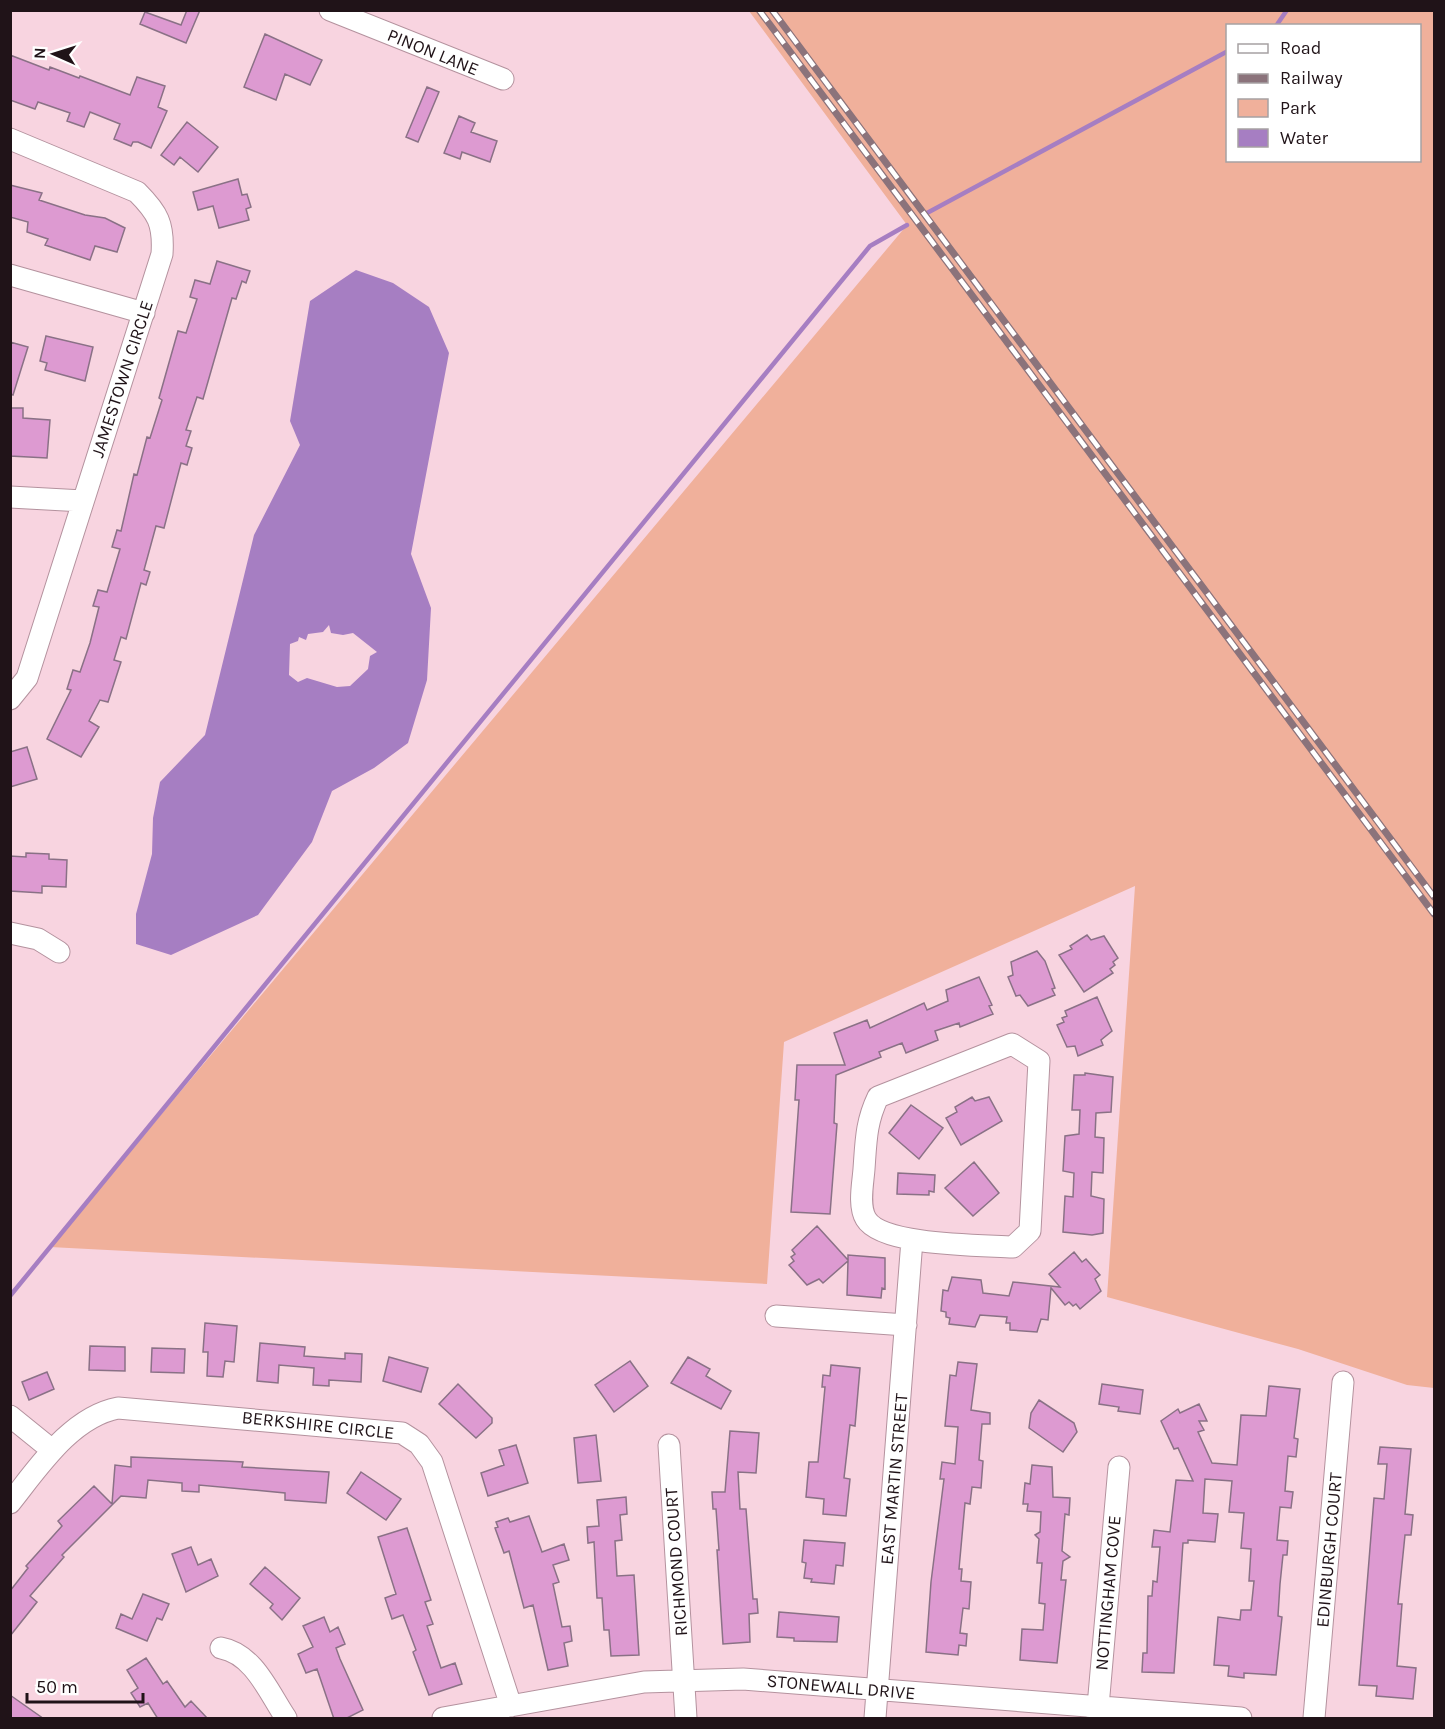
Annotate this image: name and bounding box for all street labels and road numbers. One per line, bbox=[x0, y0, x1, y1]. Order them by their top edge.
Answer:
street label: PINON LANE bbox=[384, 24, 482, 80]
street label: JAMESTOWN CIRCLE bbox=[86, 298, 158, 460]
street label: EAST MARTIN STREET bbox=[876, 1392, 912, 1566]
street label: BERKSHIRE CIRCLE bbox=[241, 1406, 395, 1444]
street label: EDINBURGH COURT bbox=[1311, 1472, 1347, 1628]
street label: RICHMOND COURT bbox=[660, 1487, 692, 1637]
street label: NOTTINGHAM COVE bbox=[1090, 1515, 1126, 1671]
street label: STONEWALL DRIVE bbox=[766, 1670, 916, 1704]

